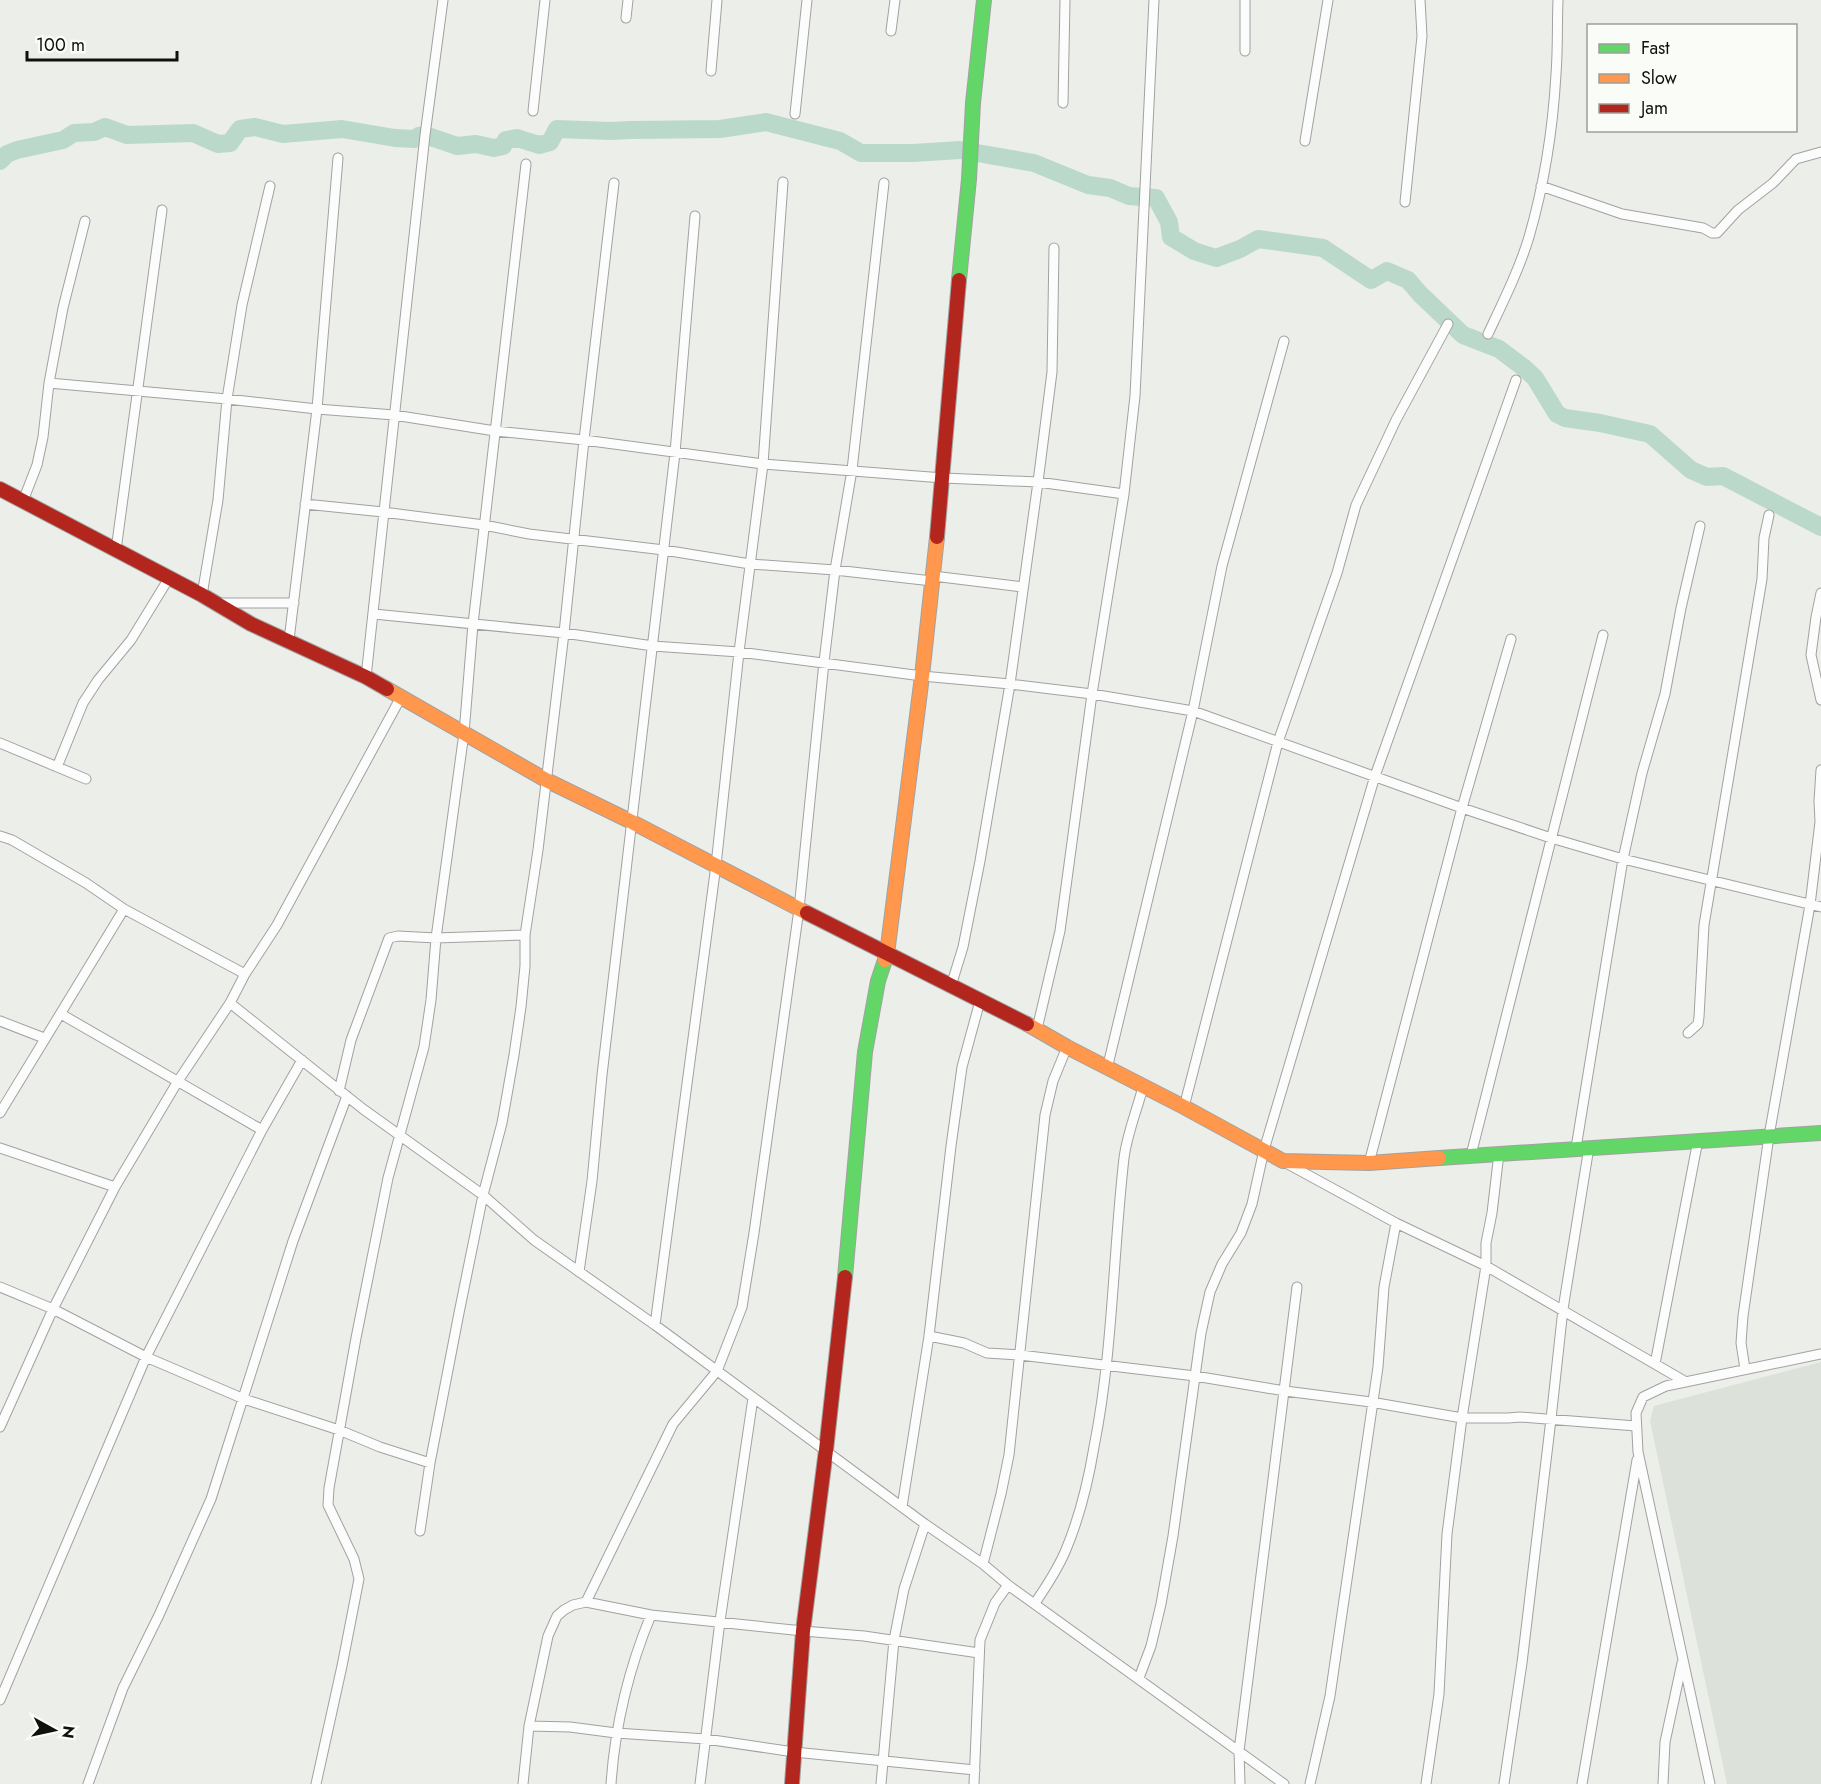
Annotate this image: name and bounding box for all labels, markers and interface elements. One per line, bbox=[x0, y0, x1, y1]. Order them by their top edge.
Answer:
scale bar bbox=[27, 24, 177, 62]
legend bbox=[1587, 24, 1797, 132]
text: 100 m bbox=[36, 32, 85, 58]
text: Fast bbox=[1641, 35, 1670, 61]
text: Slow bbox=[1641, 65, 1678, 91]
text: Jam bbox=[1639, 95, 1668, 121]
north arrow bbox=[24, 1700, 84, 1760]
text: N bbox=[56, 1724, 81, 1740]

